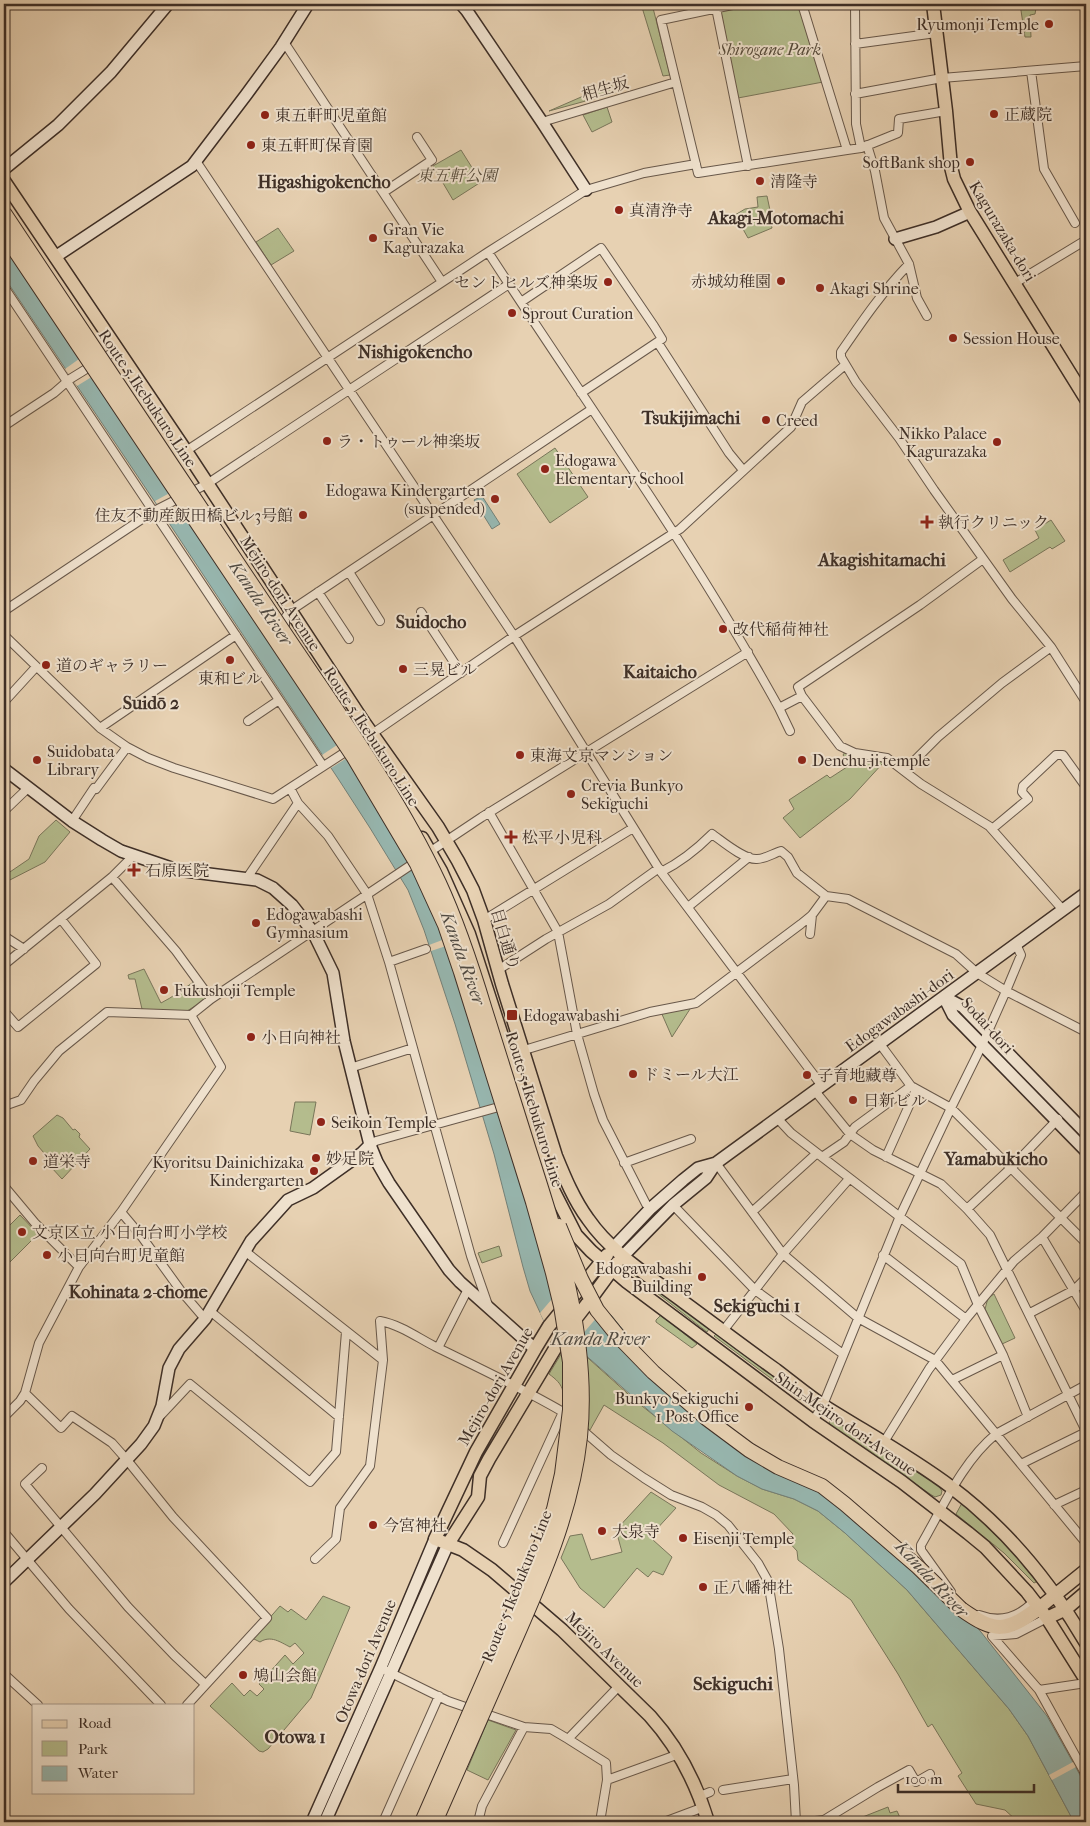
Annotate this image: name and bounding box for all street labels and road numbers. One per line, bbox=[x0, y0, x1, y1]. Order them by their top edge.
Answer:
street label: 相生坂 bbox=[579, 73, 631, 104]
street label: Kagurazaka-dori bbox=[965, 178, 1040, 285]
street label: Route 5 Ikebukuro Line bbox=[94, 326, 201, 471]
street label: Mejiro-dori Avenue bbox=[236, 532, 325, 654]
street label: Route 5 Ikebukuro Line bbox=[319, 663, 424, 810]
street label: 目白通り bbox=[487, 906, 524, 973]
street label: Edogawabashi-dori bbox=[841, 965, 957, 1056]
street label: Sodai-dori bbox=[957, 993, 1018, 1058]
street label: Route 5 Ikebukuro Line bbox=[502, 1029, 567, 1190]
street label: Mejiro-dori Avenue bbox=[454, 1324, 537, 1449]
street label: Shin-Mejiro dori Avenue bbox=[771, 1367, 920, 1479]
street label: Route 5 Ikebukuro Line bbox=[477, 1507, 556, 1665]
street label: Otowa-dori Avenue bbox=[331, 1596, 400, 1726]
street label: Mejiro Avenue bbox=[562, 1607, 648, 1691]

